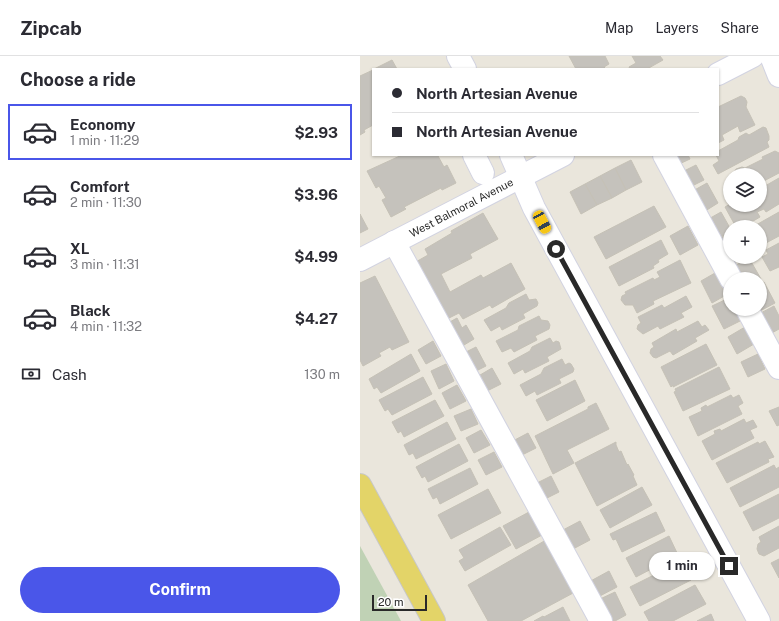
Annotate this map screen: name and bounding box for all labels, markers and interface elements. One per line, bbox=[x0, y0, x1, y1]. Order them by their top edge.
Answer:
text: Zipcab bbox=[20, 17, 82, 39]
text: Map bbox=[605, 20, 633, 36]
text: Layers bbox=[655, 20, 699, 36]
text: Share bbox=[721, 20, 759, 36]
text: Choose a ride bbox=[20, 69, 136, 90]
text: North Artesian Avenue bbox=[416, 85, 578, 102]
icon: car bbox=[22, 114, 58, 150]
text: Economy bbox=[70, 116, 135, 133]
text: North Artesian Avenue bbox=[416, 123, 578, 140]
text: $2.93 bbox=[294, 124, 338, 141]
text: 1 min · 11:29 bbox=[70, 133, 139, 148]
map controls bbox=[723, 168, 767, 316]
button: layers bbox=[723, 168, 767, 212]
icon: car bbox=[22, 176, 58, 212]
street label: West Balmoral Avenue bbox=[407, 176, 515, 239]
text: Comfort bbox=[70, 178, 130, 195]
text: $3.96 bbox=[294, 186, 338, 203]
text: 2 min · 11:30 bbox=[70, 195, 142, 210]
car bbox=[531, 209, 553, 235]
button: + bbox=[723, 220, 767, 264]
icon: car bbox=[22, 238, 58, 274]
text: XL bbox=[70, 240, 89, 257]
route start bbox=[547, 240, 565, 258]
text: $4.99 bbox=[294, 248, 338, 265]
text: 3 min · 11:31 bbox=[70, 257, 140, 272]
button: − bbox=[723, 272, 767, 316]
icon: car bbox=[22, 300, 58, 336]
text: Black bbox=[70, 302, 110, 319]
text: $4.27 bbox=[295, 310, 338, 327]
text: 4 min · 11:32 bbox=[70, 319, 142, 334]
icon: cash bbox=[20, 363, 42, 385]
text: Cash bbox=[52, 366, 87, 383]
text: 130 m bbox=[304, 367, 340, 382]
callout: 1 min bbox=[649, 552, 715, 580]
route end bbox=[720, 557, 738, 575]
text: 1 min bbox=[666, 558, 698, 573]
button: Confirm bbox=[20, 567, 340, 613]
scale bar bbox=[372, 593, 427, 612]
text: 20 m bbox=[378, 596, 403, 608]

